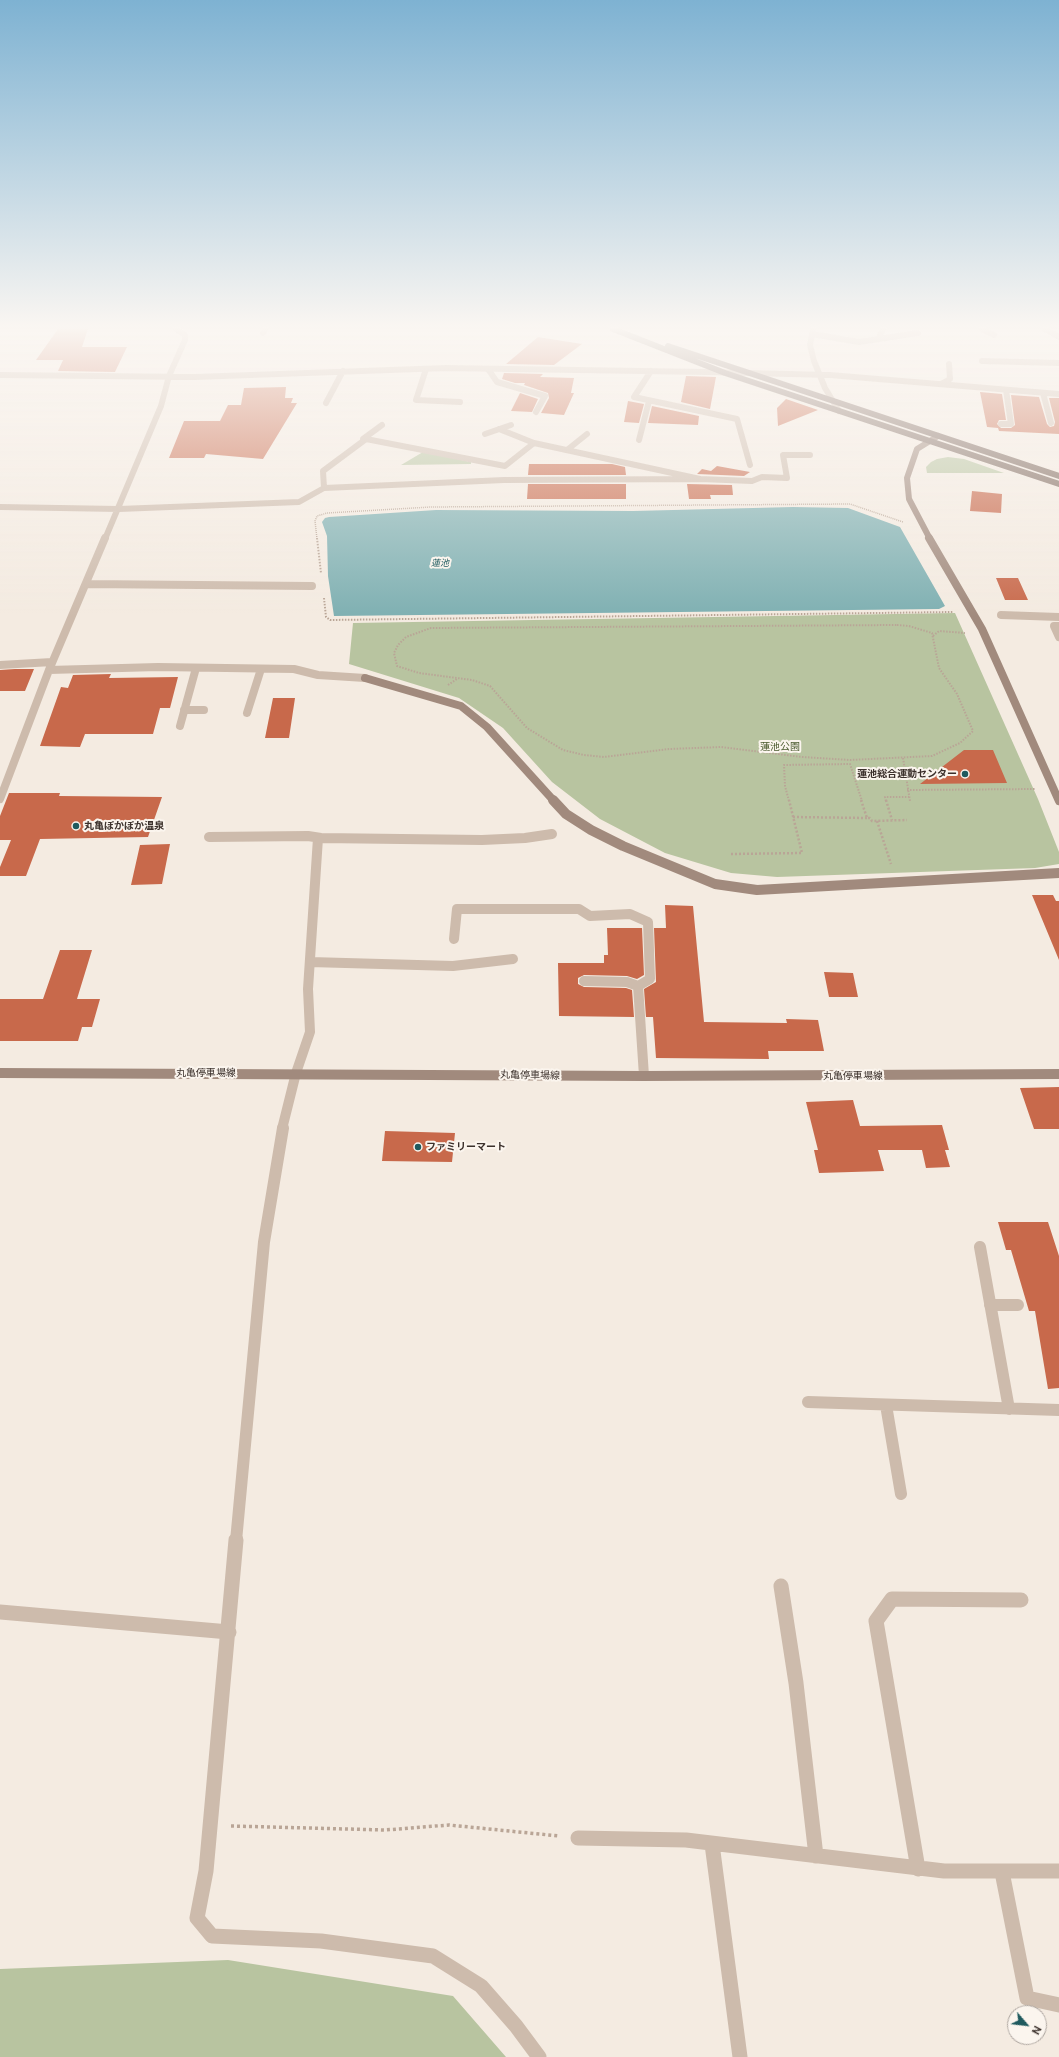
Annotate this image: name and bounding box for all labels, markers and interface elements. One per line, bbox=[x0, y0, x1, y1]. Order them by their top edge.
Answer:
water label: 蓮池 bbox=[431, 558, 449, 568]
park label: 蓮池公園 bbox=[760, 741, 800, 753]
place label: 蓮池総合運動センター bbox=[857, 768, 957, 780]
marker: 蓮池総合運動センター bbox=[960, 769, 970, 779]
place label: 丸亀ぽかぽか温泉 bbox=[84, 820, 164, 832]
marker: 丸亀ぽかぽか温泉 bbox=[71, 821, 81, 831]
street label: 丸亀停車場線 bbox=[176, 1067, 236, 1079]
street label: 丸亀停車場線 bbox=[500, 1068, 560, 1082]
street label: 丸亀停車場線 bbox=[823, 1070, 883, 1082]
place label: ファミリーマート bbox=[426, 1141, 506, 1153]
marker: ファミリーマート bbox=[413, 1142, 423, 1152]
north arrow bbox=[1007, 2005, 1047, 2045]
text: N bbox=[1029, 2024, 1044, 2037]

